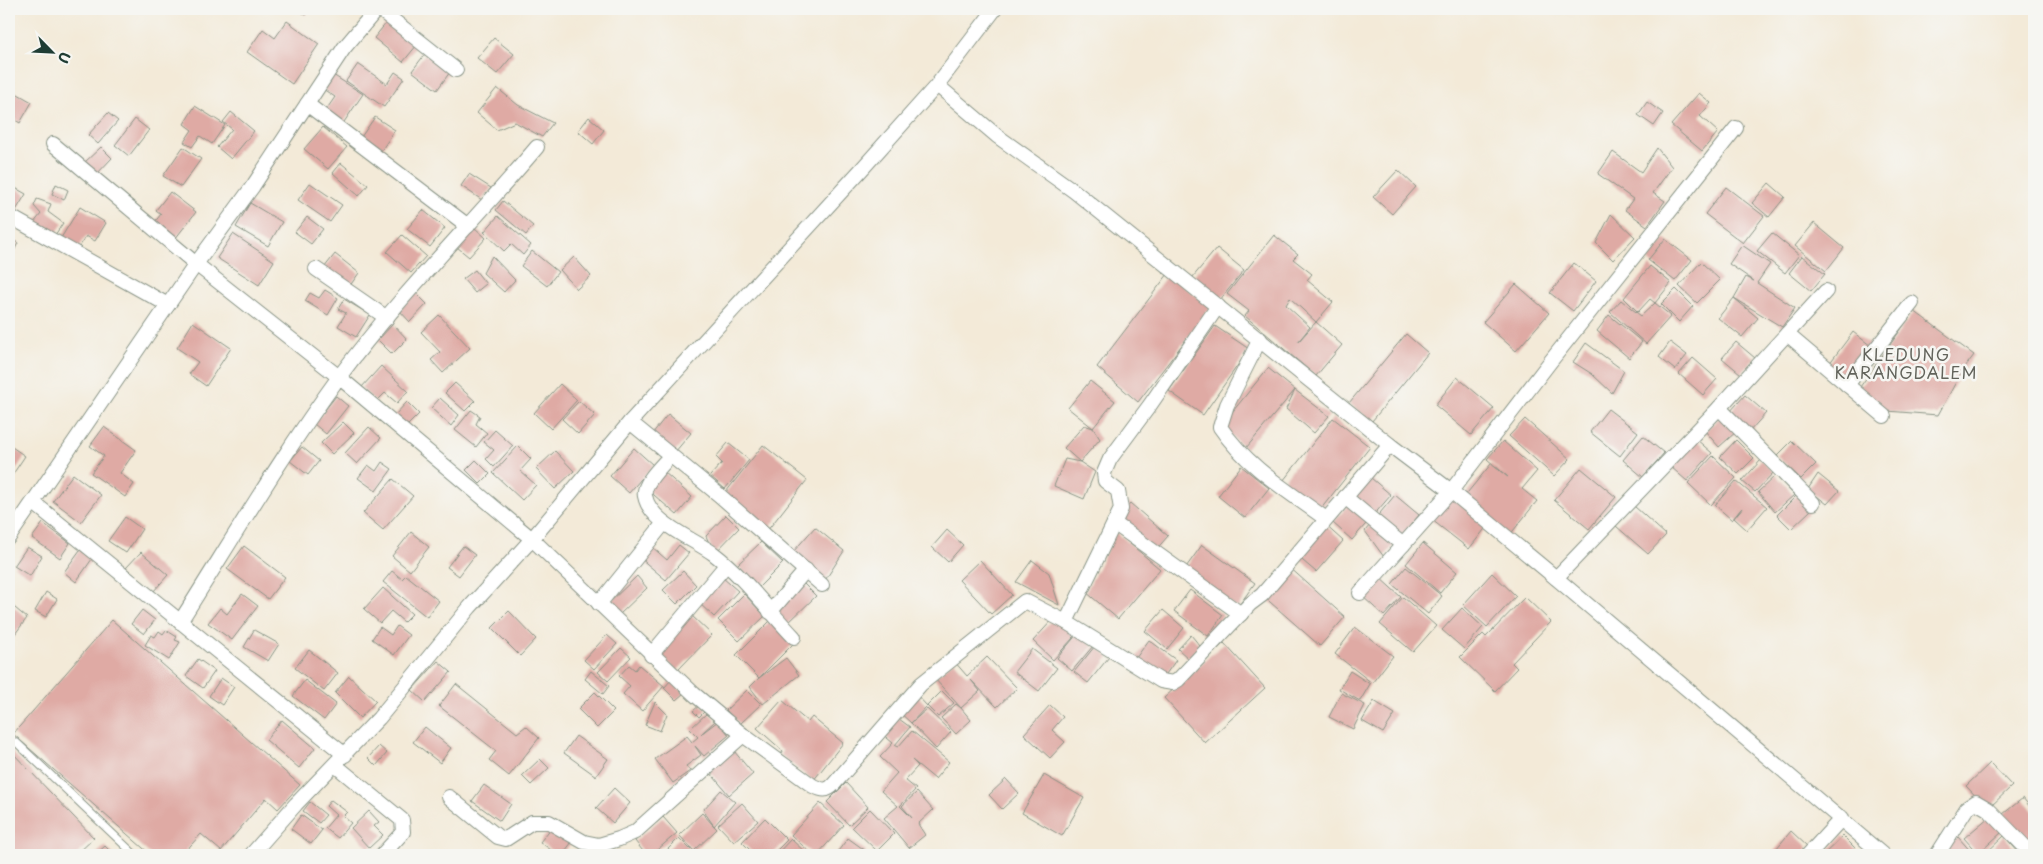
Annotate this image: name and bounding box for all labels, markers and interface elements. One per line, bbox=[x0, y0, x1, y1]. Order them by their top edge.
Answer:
north arrow bbox=[28, 28, 78, 78]
text: U bbox=[53, 48, 76, 67]
district label: KLEDUNG KARANGDALEM bbox=[1835, 342, 1977, 384]

